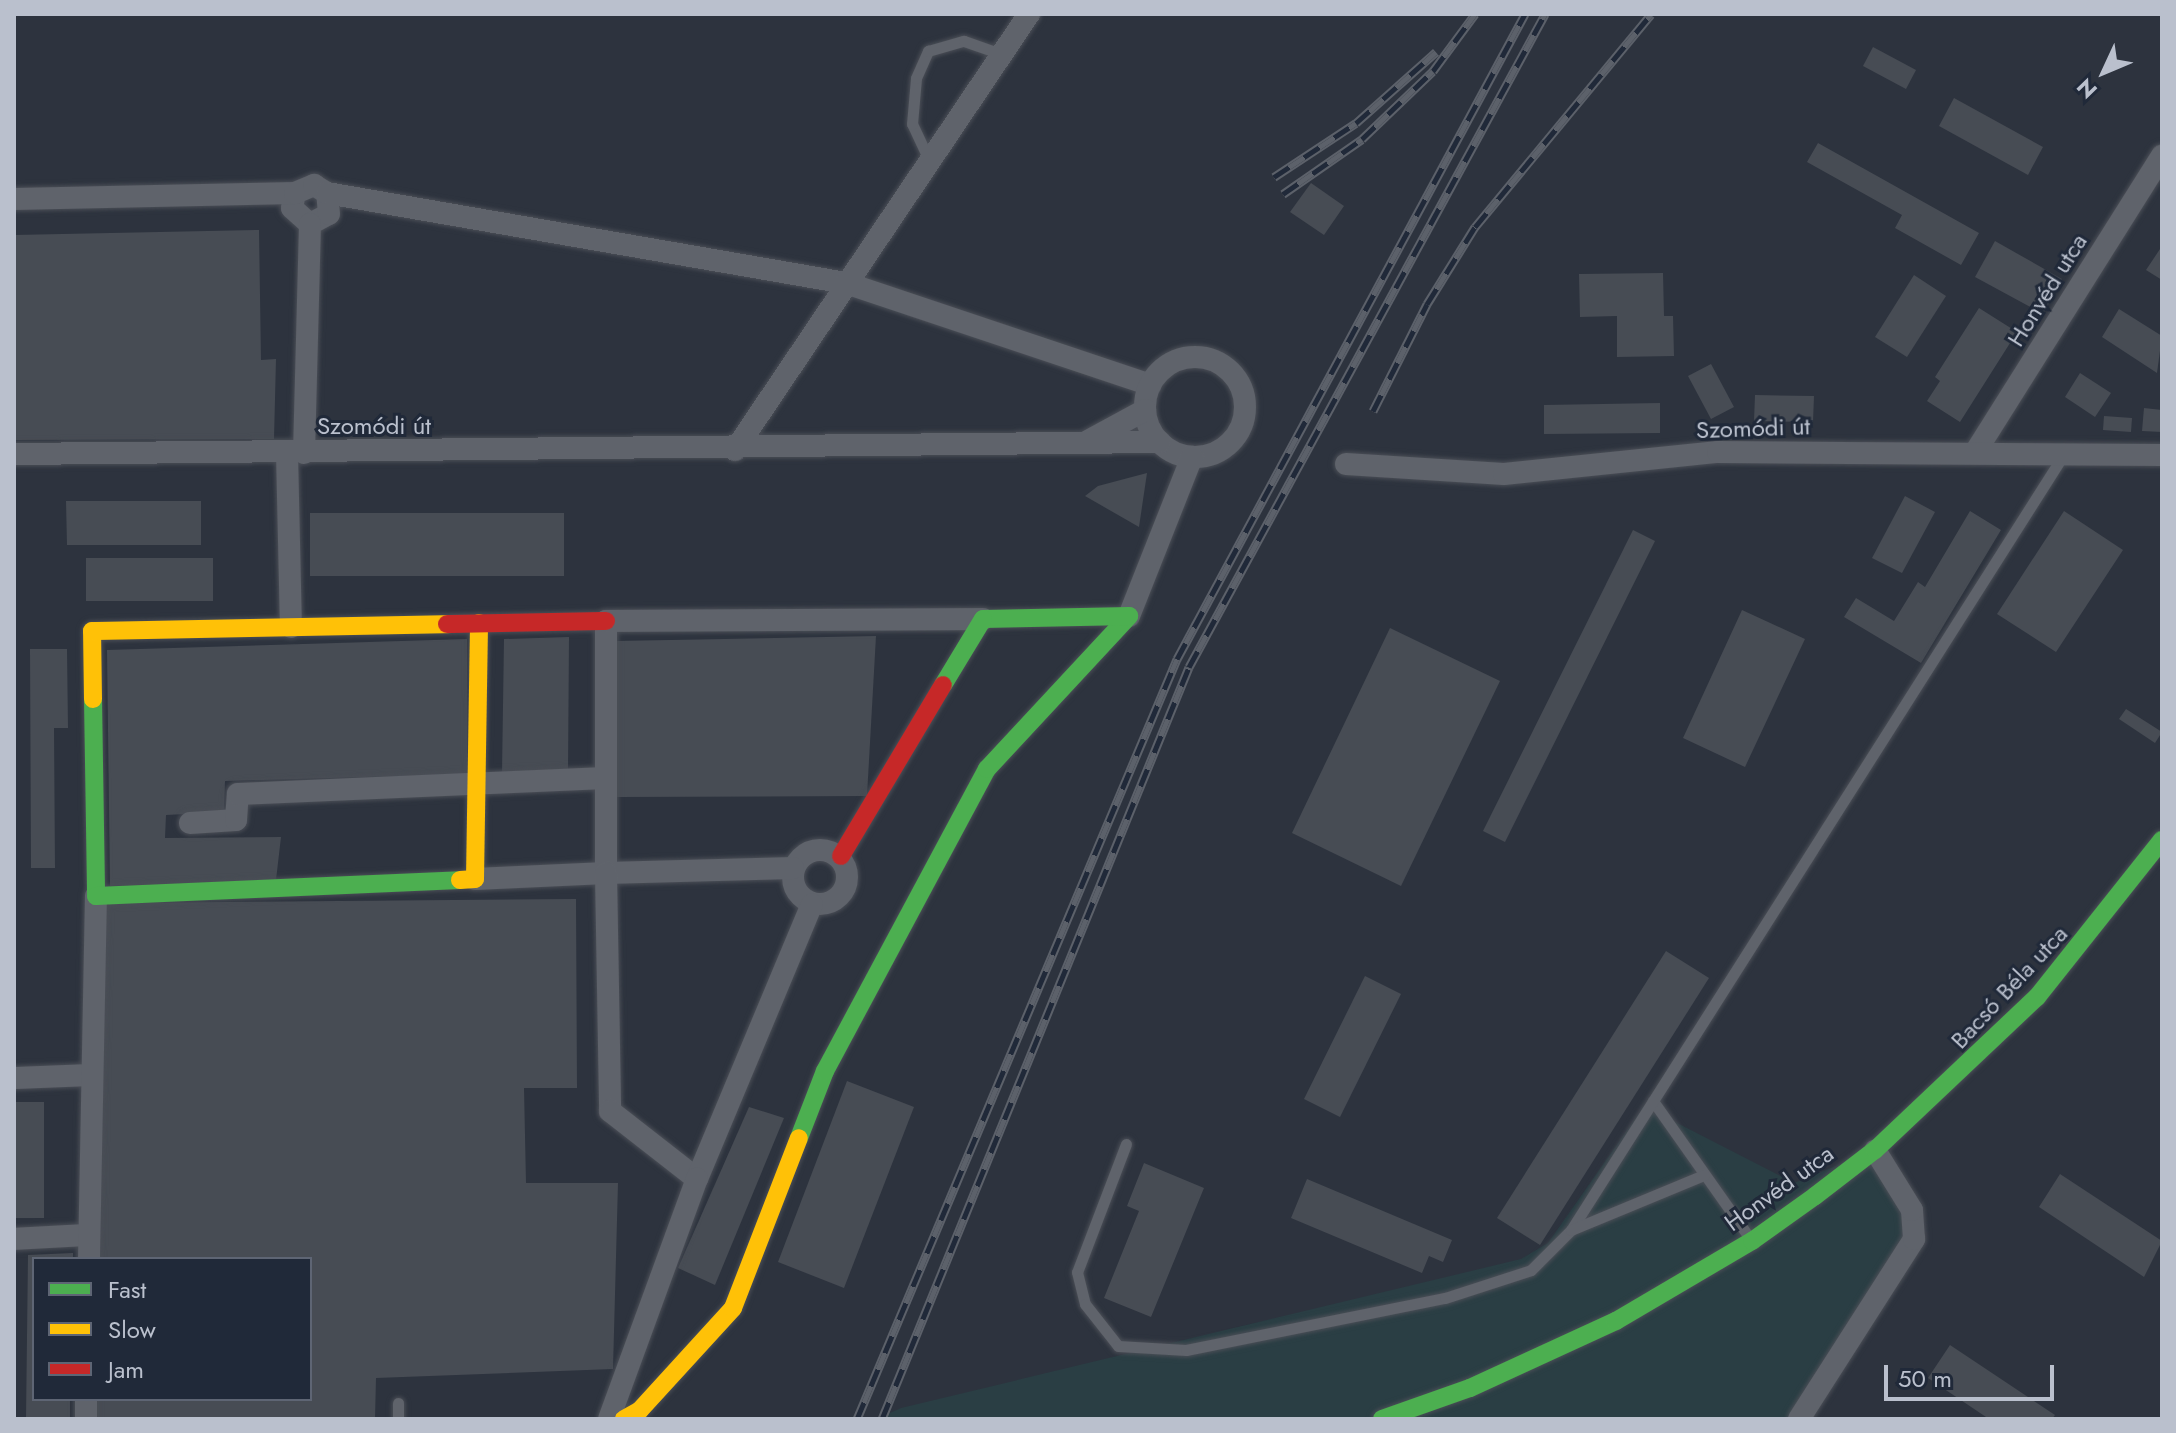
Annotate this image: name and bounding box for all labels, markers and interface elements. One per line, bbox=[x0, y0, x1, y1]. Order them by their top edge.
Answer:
north arrow bbox=[2064, 32, 2144, 112]
text: N bbox=[2069, 71, 2104, 106]
street label: Honvéd utca bbox=[2001, 228, 2093, 352]
street label: Szomódi út bbox=[317, 412, 431, 440]
street label: Szomódi út bbox=[1695, 412, 1811, 444]
street label: Bacsó Béla utca bbox=[1945, 919, 2073, 1055]
street label: Honvéd utca bbox=[1719, 1139, 1839, 1237]
legend bbox=[32, 1257, 312, 1401]
text: Fast bbox=[108, 1272, 146, 1307]
text: Slow bbox=[108, 1312, 156, 1347]
scale bar bbox=[1888, 1349, 2058, 1399]
text: Jam bbox=[108, 1352, 144, 1387]
text: 50 m bbox=[1898, 1361, 1952, 1396]

